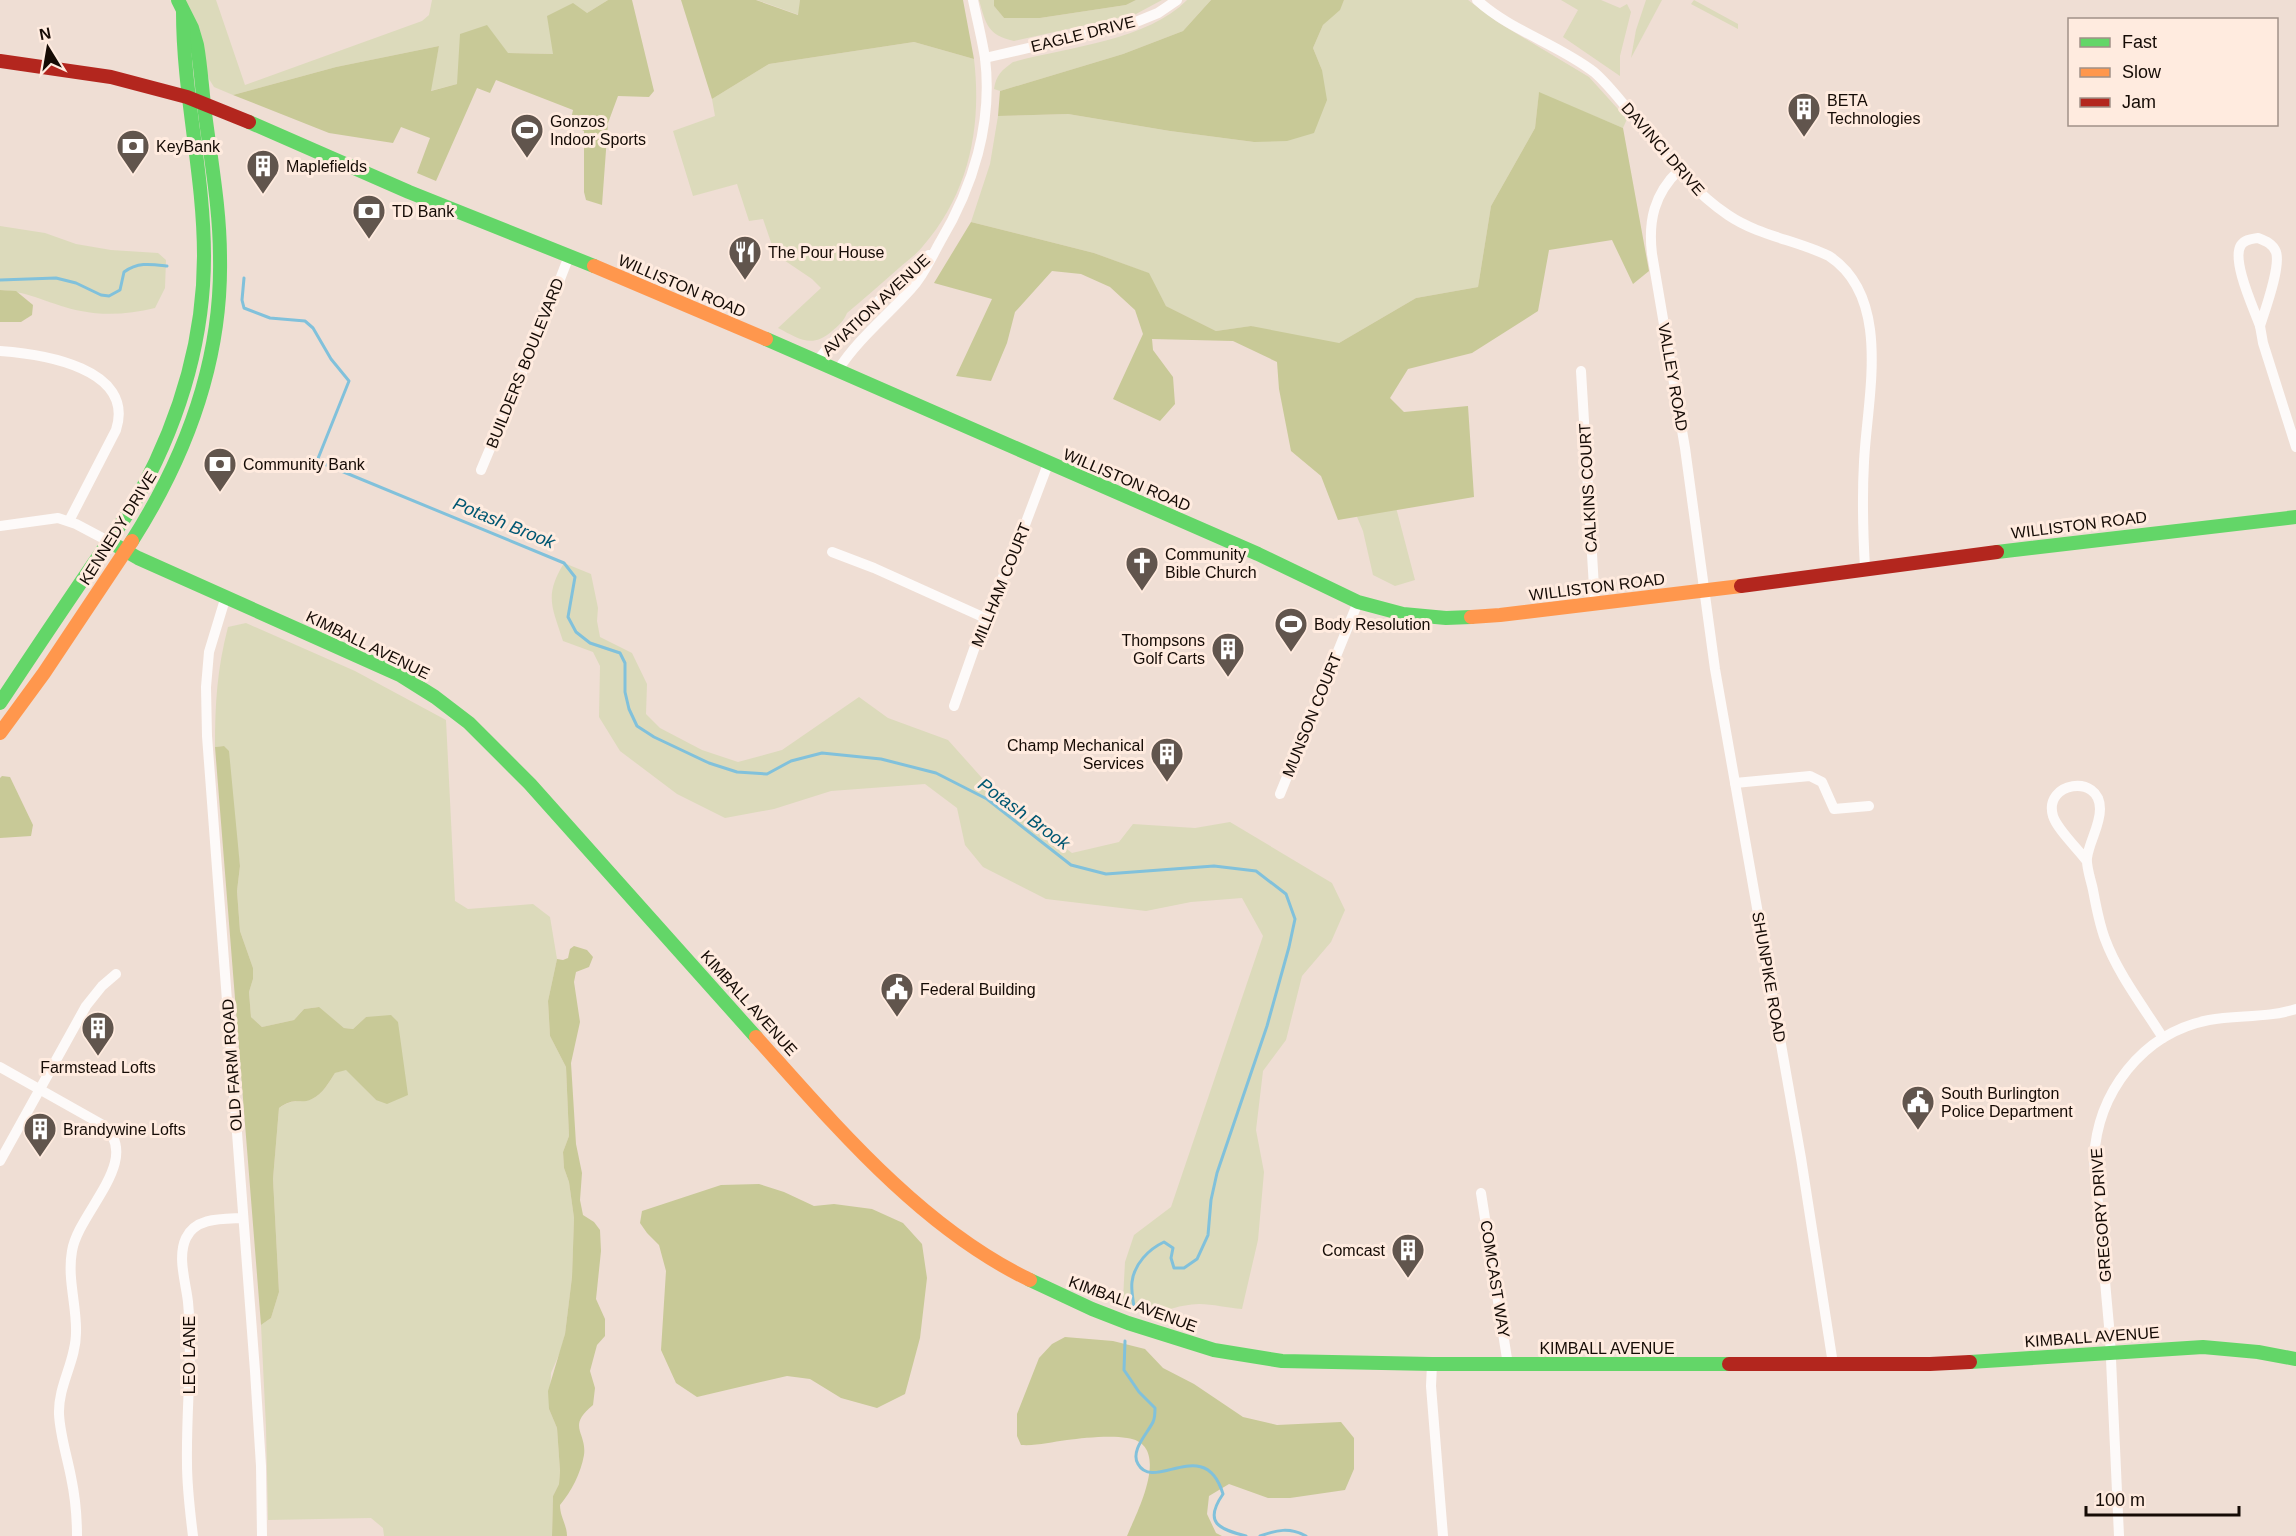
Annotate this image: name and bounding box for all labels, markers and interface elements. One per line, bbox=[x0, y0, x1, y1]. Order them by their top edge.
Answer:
street label: EAGLE DRIVE bbox=[1029, 13, 1137, 55]
north arrow bbox=[18, 18, 78, 78]
legend bbox=[2068, 18, 2278, 126]
text: N bbox=[38, 24, 53, 43]
text: Fast bbox=[2122, 32, 2157, 52]
text: Slow bbox=[2122, 62, 2162, 82]
building icon: BETA Technologies bbox=[1786, 91, 1822, 138]
place label: BETA Technologies bbox=[1827, 92, 1920, 127]
text: Jam bbox=[2122, 92, 2156, 112]
street label: DAVINCI DRIVE bbox=[1618, 99, 1708, 199]
sports icon: Gonzos Indoor Sports bbox=[509, 112, 545, 159]
place label: Gonzos Indoor Sports bbox=[550, 113, 646, 148]
bank icon: KeyBank bbox=[115, 128, 151, 175]
place label: KeyBank bbox=[156, 138, 221, 155]
building icon: Maplefields bbox=[245, 148, 281, 195]
place label: Maplefields bbox=[286, 158, 367, 175]
bank icon: TD Bank bbox=[351, 193, 387, 240]
place label: TD Bank bbox=[392, 203, 455, 220]
restaurant icon: The Pour House bbox=[727, 234, 763, 281]
place label: The Pour House bbox=[768, 244, 885, 261]
street label: WILLISTON ROAD bbox=[616, 251, 748, 321]
street label: AVIATION AVENUE bbox=[819, 251, 933, 359]
street label: BUILDERS BOULEVARD bbox=[483, 275, 567, 451]
street label: VALLEY ROAD bbox=[1655, 322, 1691, 432]
street label: CALKINS COURT bbox=[1576, 423, 1600, 553]
street label: WILLISTON ROAD bbox=[1061, 445, 1193, 515]
bank icon: Community Bank bbox=[202, 446, 238, 493]
place label: Community Bank bbox=[243, 456, 366, 473]
street label: KENNEDY DRIVE bbox=[76, 468, 160, 588]
water label: Potash Brook bbox=[450, 493, 559, 553]
street label: WILLISTON ROAD bbox=[2010, 508, 2148, 542]
street label: MILLHAM COURT bbox=[968, 520, 1034, 649]
church icon: Community Bible Church bbox=[1124, 545, 1160, 592]
place label: Community Bible Church bbox=[1165, 546, 1257, 581]
street label: WILLISTON ROAD bbox=[1528, 570, 1666, 604]
sports icon: Body Resolution bbox=[1273, 606, 1309, 653]
street label: KIMBALL AVENUE bbox=[304, 608, 432, 682]
place label: Body Resolution bbox=[1314, 616, 1431, 633]
building icon: Thompsons Golf Carts bbox=[1210, 631, 1246, 678]
place label: Thompsons Golf Carts bbox=[1121, 632, 1205, 667]
street label: MUNSON COURT bbox=[1279, 650, 1345, 779]
building icon: Champ Mechanical Services bbox=[1149, 736, 1185, 783]
place label: Champ Mechanical Services bbox=[1007, 737, 1144, 772]
water label: Potash Brook bbox=[974, 774, 1074, 854]
street label: SHUNPIKE ROAD bbox=[1749, 910, 1789, 1044]
street label: KIMBALL AVENUE bbox=[697, 947, 801, 1059]
public building icon: Federal Building bbox=[879, 971, 915, 1018]
place label: Federal Building bbox=[920, 981, 1036, 998]
street label: OLD FARM ROAD bbox=[219, 998, 245, 1132]
building icon: Farmstead Lofts bbox=[80, 1010, 116, 1057]
place label: Farmstead Lofts bbox=[40, 1059, 156, 1076]
public building icon: South Burlington Police Department bbox=[1900, 1084, 1936, 1131]
place label: South Burlington Police Department bbox=[1941, 1085, 2073, 1120]
building icon: Brandywine Lofts bbox=[22, 1111, 58, 1158]
place label: Brandywine Lofts bbox=[63, 1121, 186, 1138]
street label: GREGORY DRIVE bbox=[2088, 1147, 2114, 1283]
street label: COMCAST WAY bbox=[1477, 1219, 1513, 1339]
building icon: Comcast bbox=[1390, 1232, 1426, 1279]
place label: Comcast bbox=[1322, 1242, 1386, 1259]
street label: KIMBALL AVENUE bbox=[1067, 1273, 1199, 1335]
street label: LEO LANE bbox=[181, 1316, 198, 1394]
street label: KIMBALL AVENUE bbox=[2024, 1324, 2160, 1350]
street label: KIMBALL AVENUE bbox=[1539, 1340, 1675, 1357]
scale bar bbox=[2086, 1479, 2239, 1517]
text: 100 m bbox=[2095, 1490, 2145, 1510]

